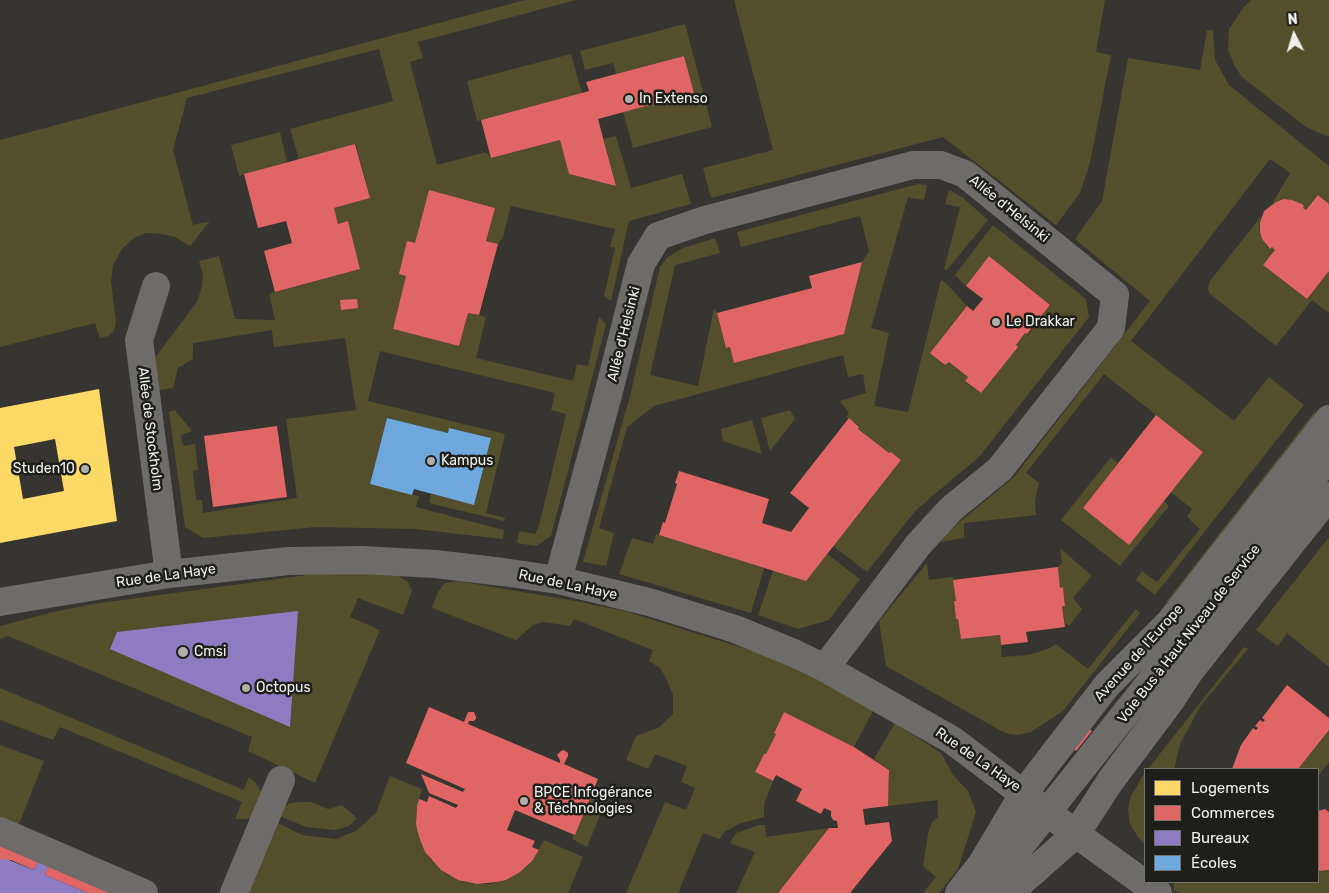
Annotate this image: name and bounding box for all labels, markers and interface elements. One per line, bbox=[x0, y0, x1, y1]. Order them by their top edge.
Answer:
north arrow bbox=[1269, 10, 1319, 60]
text: N bbox=[1287, 11, 1298, 28]
place label: In Extenso bbox=[639, 91, 708, 107]
marker: In Extenso bbox=[623, 93, 635, 105]
street label: Allée d'Helsinki bbox=[966, 172, 1052, 246]
street label: Allée d'Helsinki bbox=[604, 285, 644, 383]
place label: Le Drakkar bbox=[1006, 314, 1075, 330]
marker: Le Drakkar bbox=[990, 316, 1002, 328]
street label: Allée de Stockholm bbox=[134, 366, 166, 492]
place label: Kampus bbox=[441, 453, 493, 469]
marker: Kampus bbox=[425, 455, 437, 467]
place label: Studen10 bbox=[13, 461, 75, 477]
marker: Studen10 bbox=[79, 463, 91, 475]
street label: Voie Bus à Haut Niveau de Service bbox=[1114, 541, 1264, 727]
street label: Rue de La Haye bbox=[115, 561, 217, 591]
street label: Rue de La Haye bbox=[517, 566, 619, 604]
street label: Avenue de l'Europe bbox=[1091, 601, 1187, 705]
place label: Cmsi bbox=[194, 644, 226, 660]
marker: Cmsi bbox=[176, 645, 190, 659]
place label: Octopus bbox=[256, 680, 311, 696]
marker: Octopus bbox=[240, 682, 252, 694]
street label: Rue de La Haye bbox=[932, 724, 1024, 796]
legend bbox=[1144, 768, 1319, 883]
text: Logements bbox=[1191, 779, 1269, 797]
place label: BPCE Infogérance & Téchnologies bbox=[534, 785, 652, 818]
marker: BPCE Infogérance & Téchnologies bbox=[518, 795, 530, 807]
text: Commerces bbox=[1191, 804, 1275, 822]
text: Bureaux bbox=[1191, 829, 1249, 847]
text: Écoles bbox=[1191, 854, 1237, 872]

